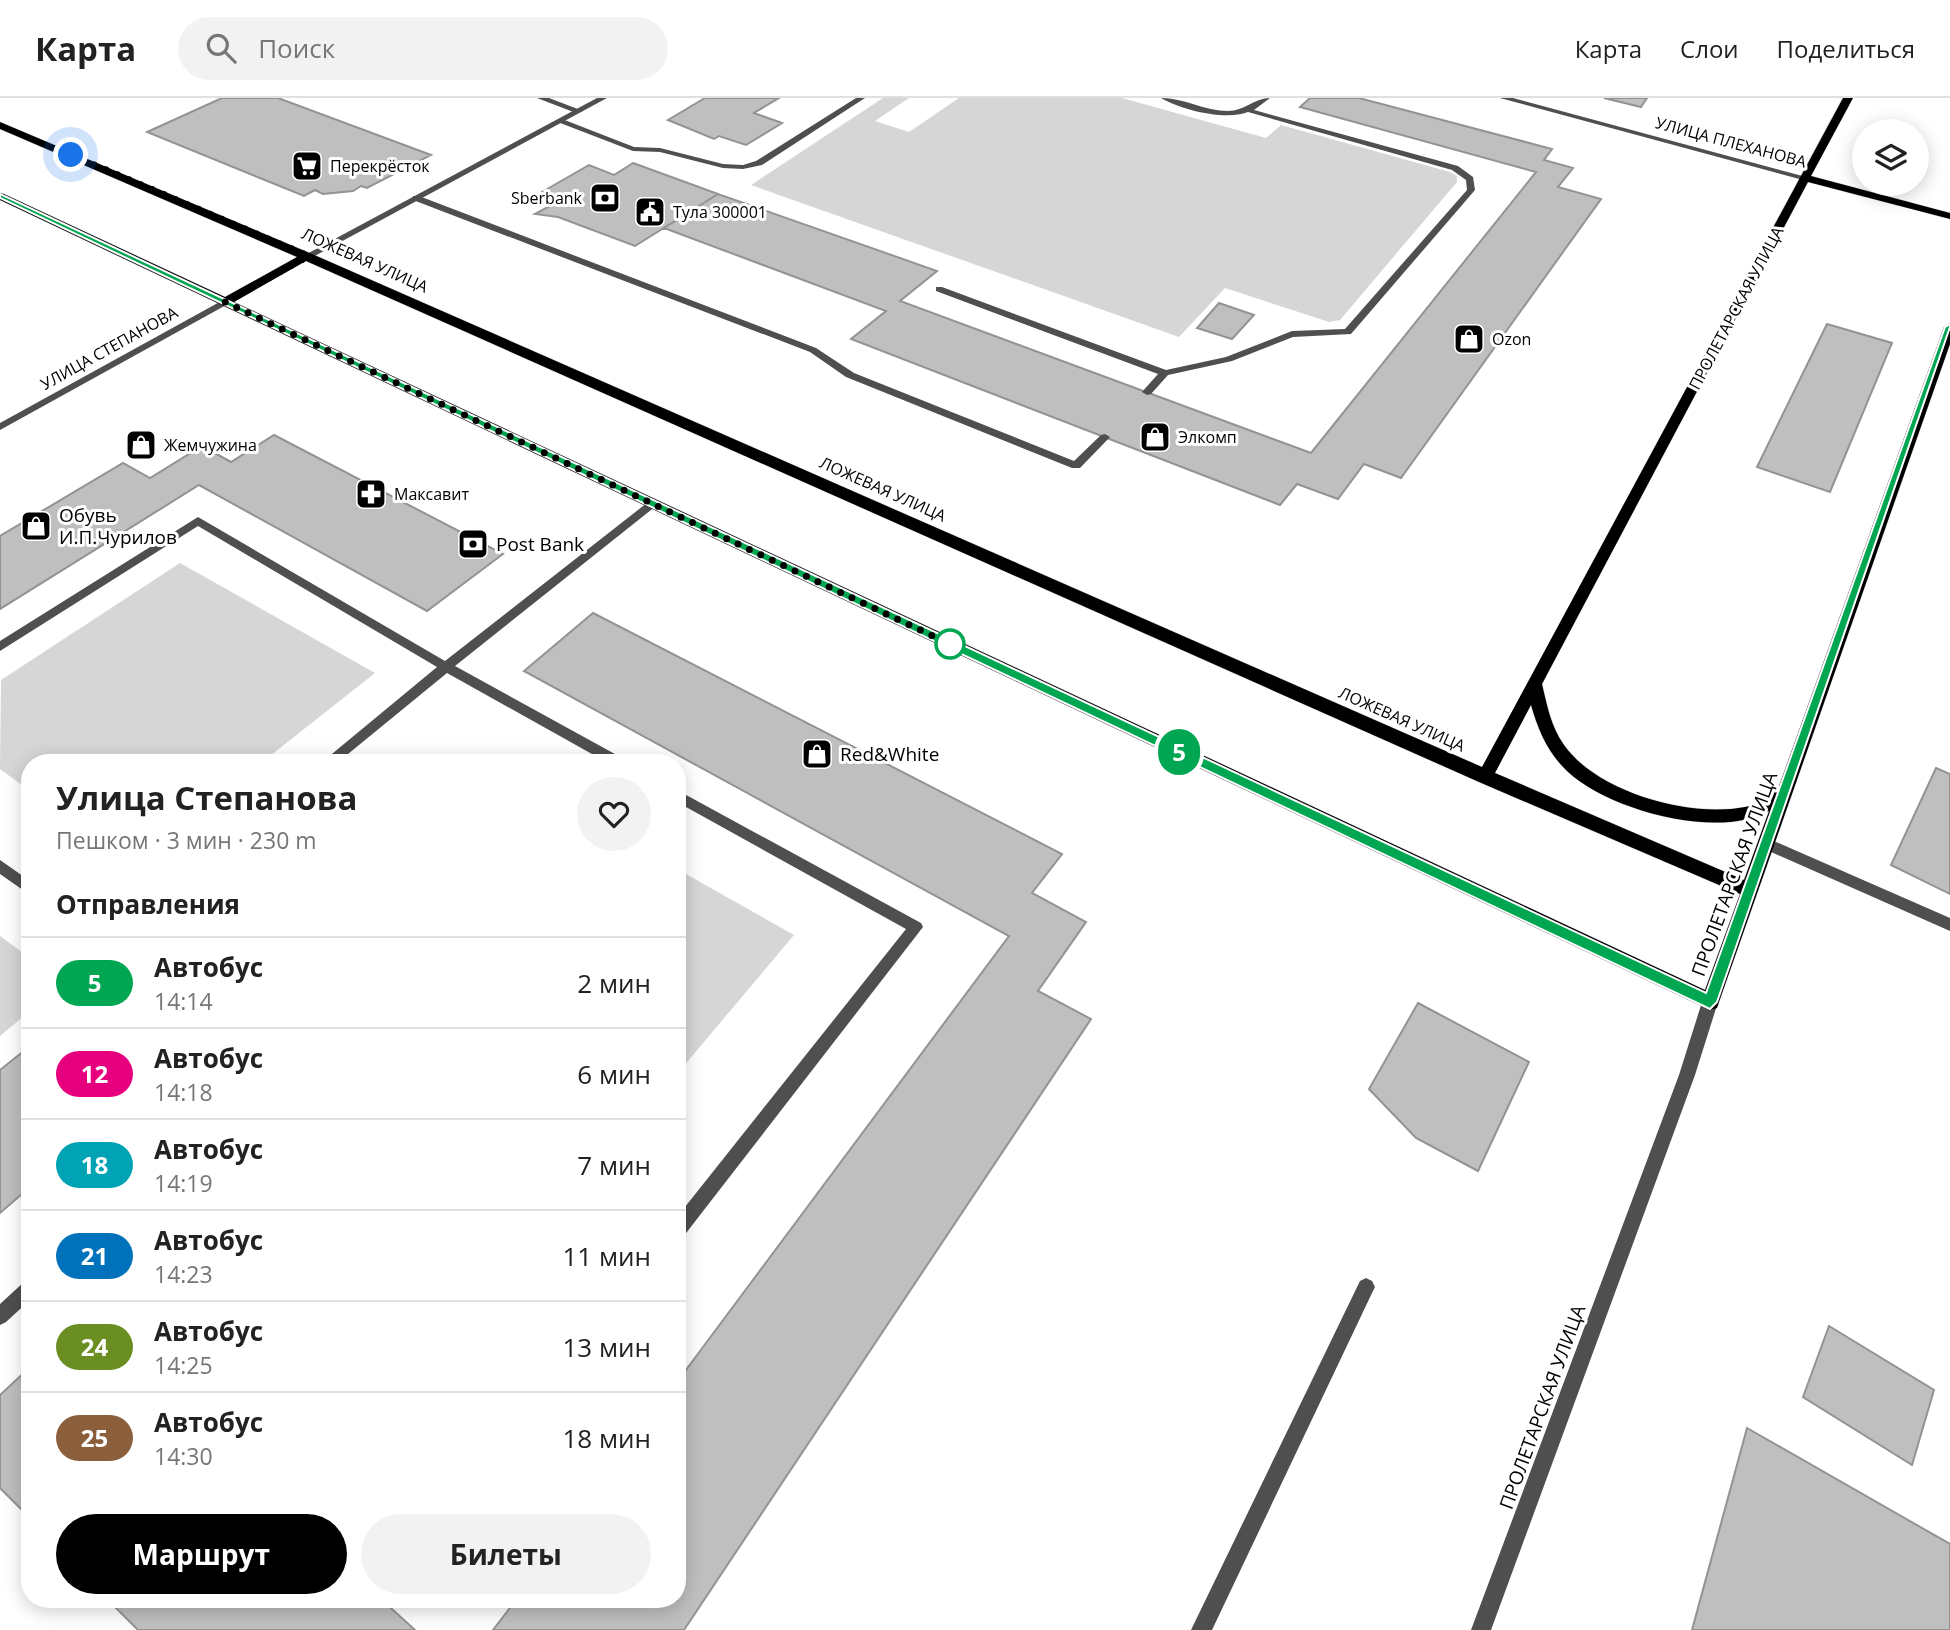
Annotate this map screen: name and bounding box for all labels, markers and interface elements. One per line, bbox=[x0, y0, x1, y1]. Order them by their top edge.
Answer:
search box bbox=[178, 17, 668, 80]
text: Карта bbox=[35, 26, 136, 71]
icon: search bbox=[202, 29, 240, 67]
text: Поиск bbox=[258, 30, 335, 66]
text: Карта bbox=[1575, 32, 1642, 65]
text: Слои bbox=[1680, 32, 1739, 65]
text: Поделиться bbox=[1777, 32, 1915, 65]
street label: УЛИЦА ПЛЕХАНОВА bbox=[1653, 111, 1810, 173]
map controls bbox=[1852, 119, 1929, 196]
button: layers bbox=[1852, 119, 1929, 196]
your location bbox=[53, 137, 88, 172]
supermarket icon: Перекрёсток bbox=[290, 149, 324, 183]
place label: Перекрёсток bbox=[330, 155, 430, 177]
bank icon: Sberbank bbox=[588, 181, 622, 215]
place label: Sberbank bbox=[511, 187, 583, 209]
public building icon: Тула 300001 bbox=[633, 195, 667, 229]
place label: Тула 300001 bbox=[673, 201, 767, 223]
street label: ЛОЖЕВАЯ УЛИЦА bbox=[298, 222, 432, 298]
street label: ПРОЛЕТАРСКАЯ УЛИЦА bbox=[1684, 222, 1789, 393]
street label: УЛИЦА СТЕПАНОВА bbox=[36, 301, 182, 395]
shop icon: Ozon bbox=[1452, 322, 1486, 356]
place label: Ozon bbox=[1492, 328, 1531, 350]
shop icon: Элкомп bbox=[1138, 420, 1172, 454]
place label: Элкомп bbox=[1178, 426, 1237, 448]
shop icon: Жемчужина bbox=[124, 428, 158, 462]
place label: Жемчужина bbox=[164, 434, 257, 456]
street label: ЛОЖЕВАЯ УЛИЦА bbox=[816, 451, 950, 527]
pharmacy icon: Максавит bbox=[354, 477, 388, 511]
place label: Максавит bbox=[394, 483, 469, 505]
place label: Обувь И.П.Чурилов bbox=[59, 502, 177, 550]
shop icon: Обувь И.П.Чурилов bbox=[19, 509, 53, 543]
bank icon: Post Bank bbox=[456, 527, 490, 561]
place label: Post Bank bbox=[496, 531, 584, 557]
unlabelled marker bbox=[935, 629, 965, 659]
street label: ЛОЖЕВАЯ УЛИЦА bbox=[1335, 681, 1469, 757]
line badge: 5 bbox=[1156, 729, 1202, 775]
text: 5 bbox=[1172, 735, 1186, 768]
shop icon: Red&White bbox=[800, 737, 834, 771]
place label: Red&White bbox=[840, 741, 939, 767]
street label: ПРОЛЕТАРСКАЯ УЛИЦА bbox=[1685, 768, 1783, 980]
text: Улица Степанова bbox=[56, 775, 357, 820]
button: heart bbox=[577, 777, 651, 851]
text: Пешком · 3 мин · 230 m bbox=[56, 824, 317, 856]
text: Отправления bbox=[56, 886, 240, 922]
text: Автобус bbox=[154, 949, 263, 985]
text: 2 мин bbox=[577, 965, 651, 1001]
text: 5 bbox=[88, 966, 101, 999]
text: 14:14 bbox=[154, 985, 213, 1017]
text: Автобус bbox=[154, 1040, 263, 1076]
text: 6 мин bbox=[577, 1056, 651, 1092]
text: 12 bbox=[81, 1057, 108, 1090]
text: 14:18 bbox=[154, 1076, 213, 1108]
text: Автобус bbox=[154, 1131, 263, 1167]
text: 7 мин bbox=[577, 1147, 651, 1183]
text: 18 bbox=[81, 1148, 108, 1181]
text: 14:19 bbox=[154, 1167, 213, 1199]
text: Автобус bbox=[154, 1222, 263, 1258]
text: 11 мин bbox=[562, 1238, 651, 1274]
text: 21 bbox=[81, 1239, 108, 1272]
text: 14:23 bbox=[154, 1258, 213, 1290]
street label: ПРОЛЕТАРСКАЯ УЛИЦА bbox=[1493, 1301, 1591, 1513]
text: Автобус bbox=[154, 1313, 263, 1349]
text: 13 мин bbox=[562, 1329, 651, 1365]
text: 24 bbox=[81, 1330, 108, 1363]
text: 14:25 bbox=[154, 1349, 213, 1381]
text: Автобус bbox=[154, 1404, 263, 1440]
text: 18 мин bbox=[562, 1420, 651, 1456]
text: 25 bbox=[81, 1421, 108, 1454]
text: 14:30 bbox=[154, 1440, 213, 1472]
button: Маршрут bbox=[56, 1514, 347, 1594]
button: Билеты bbox=[361, 1514, 651, 1594]

